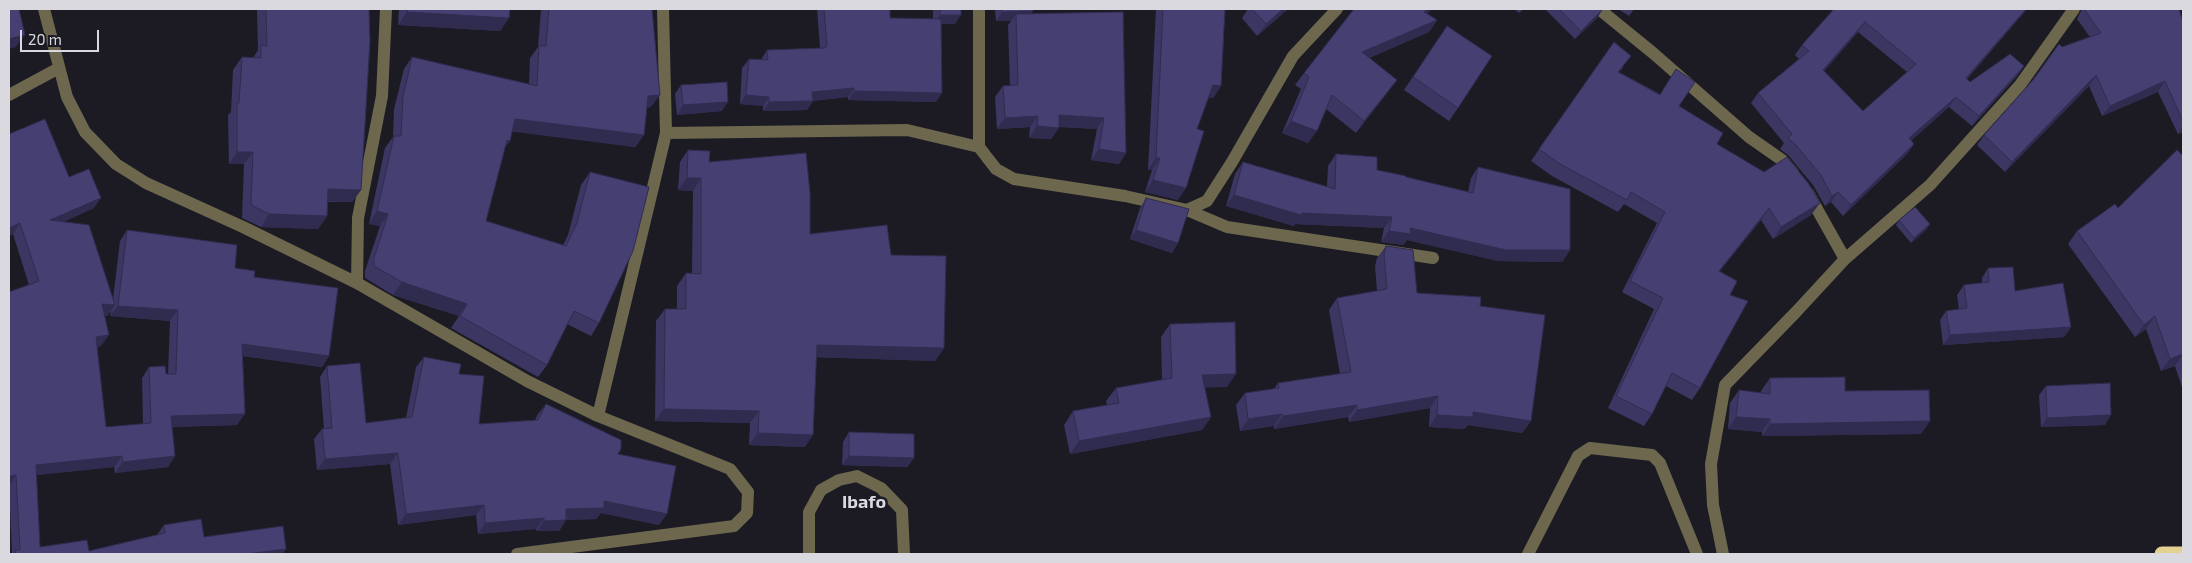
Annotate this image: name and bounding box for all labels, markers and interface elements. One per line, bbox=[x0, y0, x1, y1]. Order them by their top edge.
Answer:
scale bar bbox=[22, 20, 101, 52]
text: 20 m bbox=[28, 30, 62, 48]
district label: Ibafo bbox=[842, 491, 886, 513]

